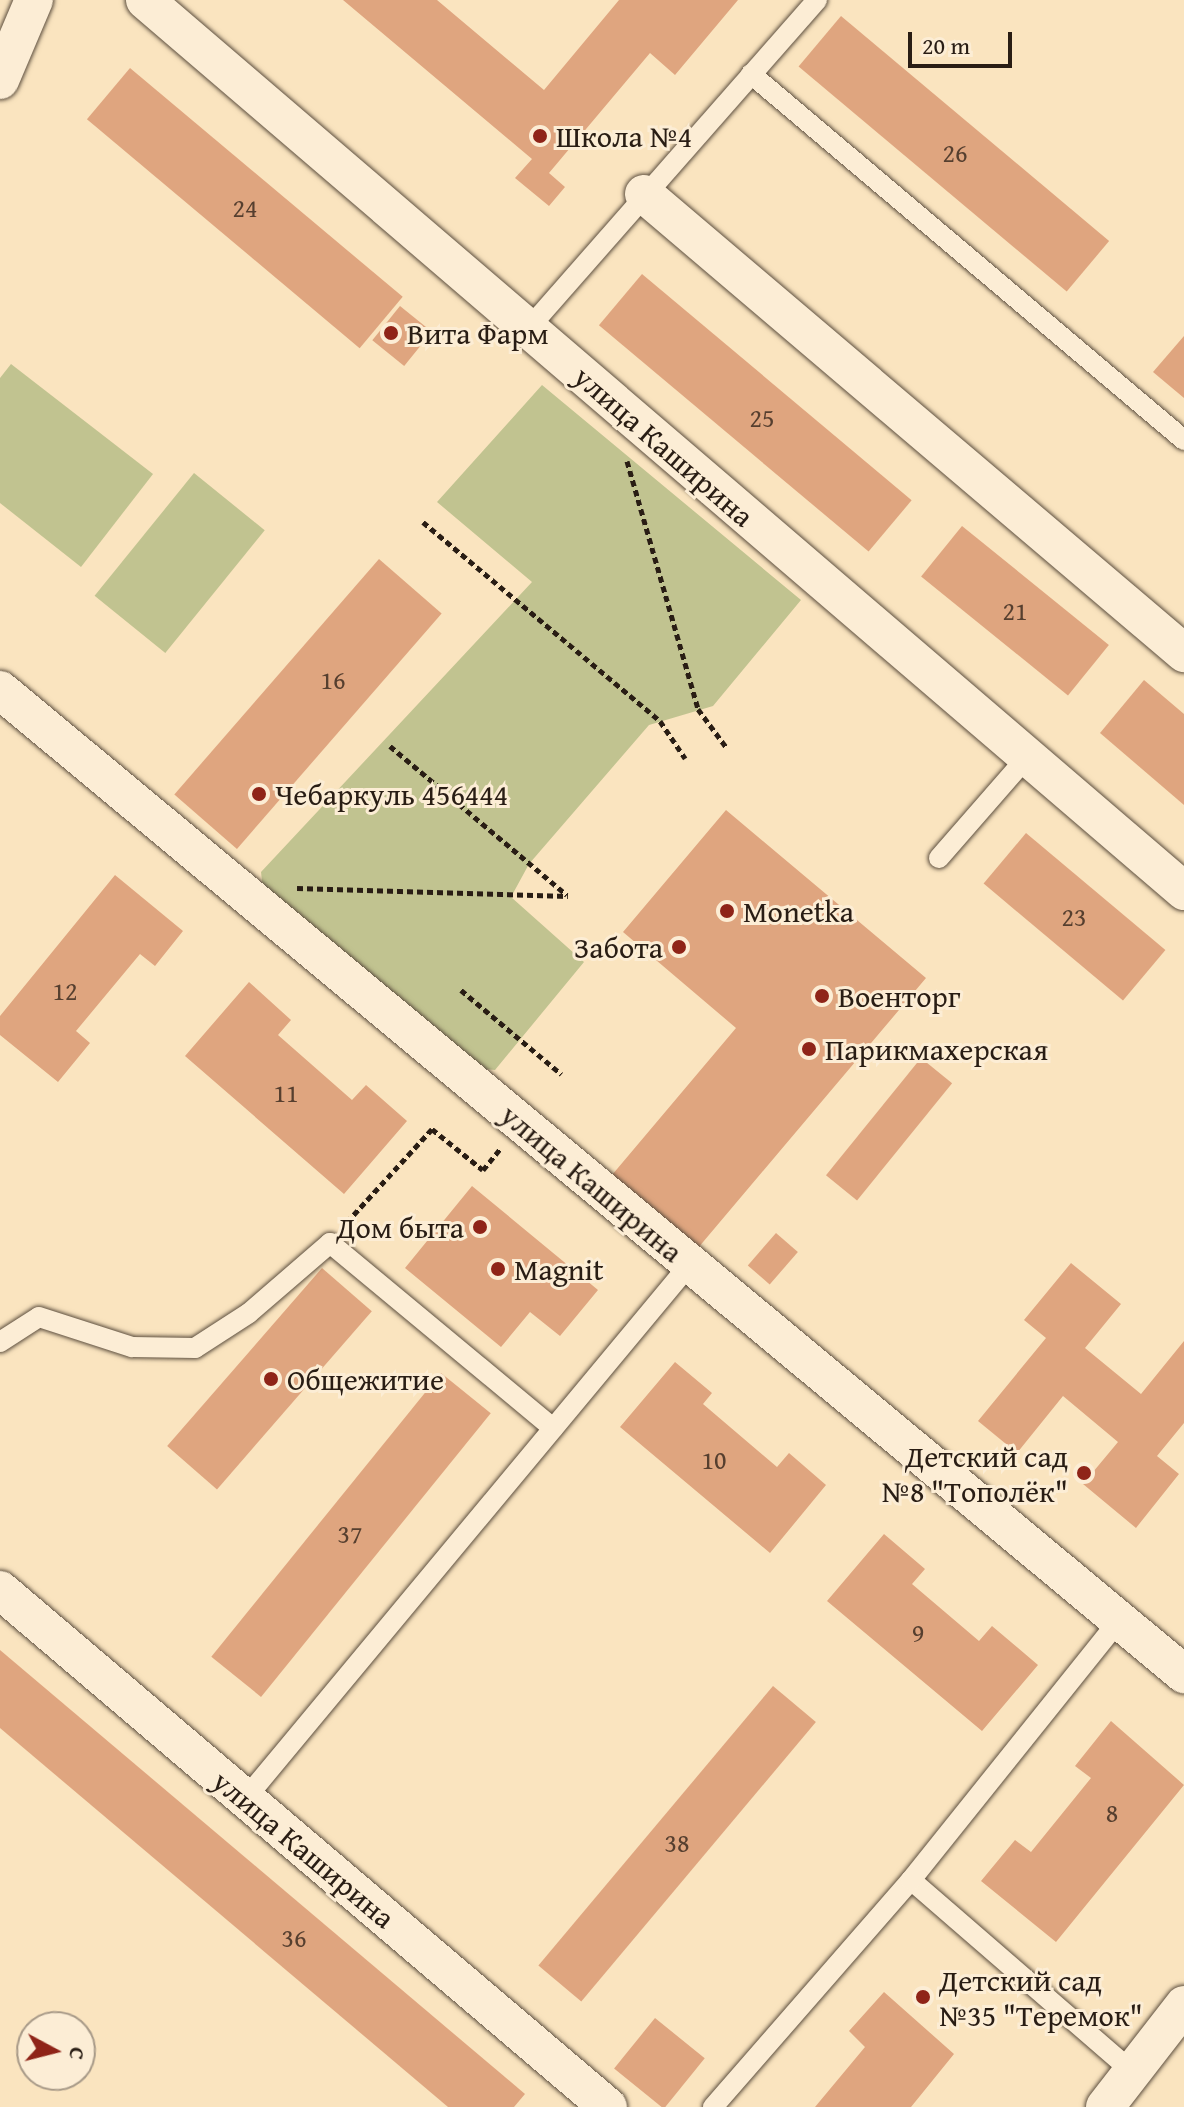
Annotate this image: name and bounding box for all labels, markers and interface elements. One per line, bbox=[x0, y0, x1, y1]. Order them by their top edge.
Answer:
scale bar bbox=[912, 16, 1016, 66]
text: 20 m bbox=[922, 28, 970, 63]
place label: Школа №4 bbox=[556, 118, 692, 154]
marker: Школа №4 bbox=[531, 127, 549, 145]
house number: 26 bbox=[942, 137, 968, 169]
house number: 24 bbox=[232, 192, 258, 224]
place label: Вита Фарм bbox=[407, 315, 549, 351]
marker: Вита Фарм bbox=[382, 324, 400, 342]
street label: улица Каширина bbox=[567, 358, 761, 534]
house number: 25 bbox=[749, 402, 775, 434]
house number: 21 bbox=[1002, 595, 1028, 627]
house number: 16 bbox=[320, 664, 346, 696]
place label: Чебаpкуль 456444 bbox=[275, 776, 508, 812]
marker: Чебаpкуль 456444 bbox=[250, 785, 268, 803]
place label: Monetka bbox=[743, 893, 854, 929]
house number: 23 bbox=[1061, 901, 1087, 933]
marker: Monetka bbox=[718, 902, 736, 920]
place label: Забота bbox=[574, 929, 663, 965]
marker: Забота bbox=[670, 938, 688, 956]
house number: 12 bbox=[52, 975, 78, 1007]
place label: Военторг bbox=[838, 978, 960, 1014]
marker: Военторг bbox=[813, 987, 831, 1005]
place label: Парикмахерская bbox=[825, 1031, 1048, 1067]
marker: Парикмахерская bbox=[800, 1040, 818, 1058]
house number: 11 bbox=[273, 1077, 299, 1109]
street label: улица Каширина bbox=[494, 1096, 690, 1270]
place label: Дом быта bbox=[336, 1209, 464, 1245]
marker: Дом быта bbox=[471, 1218, 489, 1236]
place label: Magnit bbox=[514, 1251, 604, 1287]
marker: Magnit bbox=[489, 1260, 507, 1278]
place label: Общежитие bbox=[287, 1361, 444, 1397]
marker: Общежитие bbox=[262, 1370, 280, 1388]
place label: Детский сад №8 "Тополёк" bbox=[882, 1438, 1068, 1508]
house number: 10 bbox=[701, 1444, 727, 1476]
marker: Детский сад №8 "Тополёк" bbox=[1075, 1464, 1093, 1482]
house number: 37 bbox=[337, 1518, 363, 1550]
house number: 9 bbox=[912, 1617, 924, 1649]
street label: улица Каширина bbox=[206, 1762, 402, 1936]
house number: 8 bbox=[1106, 1797, 1118, 1829]
house number: 38 bbox=[664, 1827, 690, 1859]
house number: 36 bbox=[281, 1922, 307, 1954]
place label: Детский сад №35 "Теремок" bbox=[939, 1962, 1143, 2032]
marker: Детский сад №35 "Теремок" bbox=[914, 1988, 932, 2006]
north arrow bbox=[16, 2011, 96, 2091]
text: С bbox=[61, 2046, 94, 2062]

